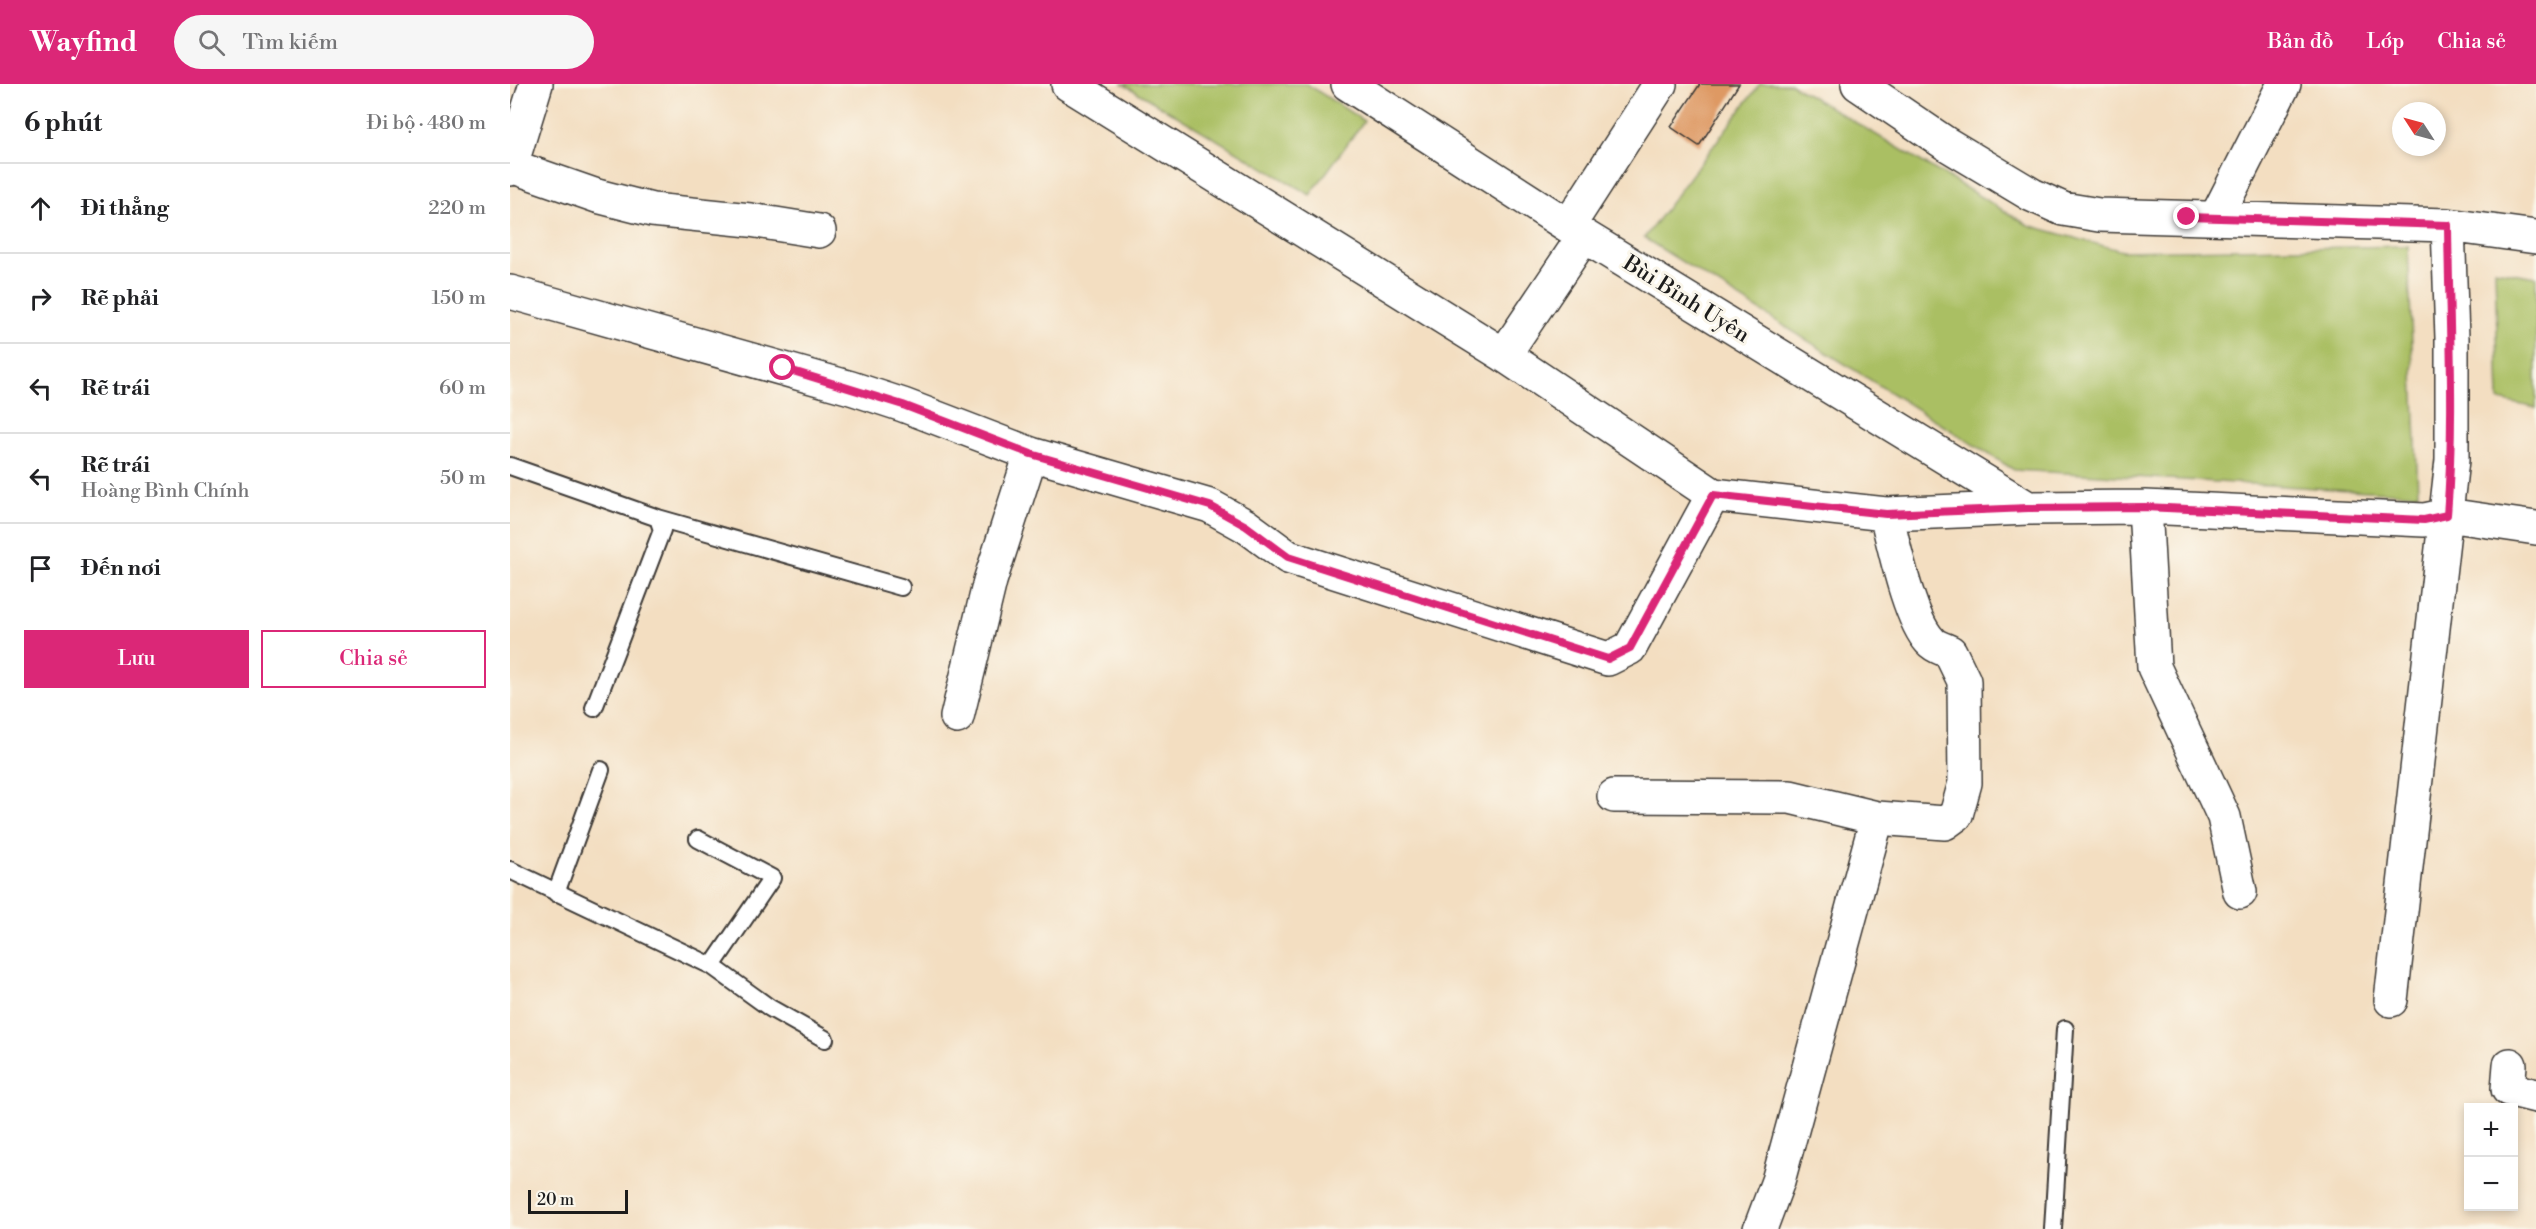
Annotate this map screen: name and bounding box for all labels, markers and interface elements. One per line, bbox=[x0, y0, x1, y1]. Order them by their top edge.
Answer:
search box bbox=[174, 15, 594, 69]
text: Wayfind bbox=[30, 25, 138, 60]
icon: search bbox=[195, 26, 228, 59]
text: Tìm kiếm bbox=[243, 29, 338, 56]
text: Bản đồ bbox=[2268, 29, 2334, 55]
text: Lớp bbox=[2367, 29, 2404, 55]
text: Chia sẻ bbox=[2437, 29, 2506, 55]
north arrow bbox=[2392, 102, 2446, 156]
text: 6 phút bbox=[24, 107, 102, 139]
text: Đi bộ · 480 m bbox=[366, 111, 486, 136]
icon: ahead bbox=[24, 192, 57, 225]
text: Đi thẳng bbox=[81, 195, 169, 222]
text: 220 m bbox=[428, 196, 486, 221]
route end bbox=[2173, 203, 2199, 229]
street label: Bùi Bỉnh Uyên bbox=[1617, 249, 1754, 349]
icon: right bbox=[24, 282, 57, 315]
text: Rẽ phải bbox=[81, 285, 159, 312]
text: 150 m bbox=[431, 286, 486, 311]
route start bbox=[769, 354, 795, 380]
icon: left bbox=[24, 372, 57, 405]
text: Rẽ trái bbox=[81, 375, 150, 402]
text: 60 m bbox=[439, 376, 486, 401]
text: Rẽ trái bbox=[81, 452, 150, 479]
icon: left bbox=[24, 462, 57, 495]
text: 50 m bbox=[440, 466, 486, 491]
text: Hoàng Bình Chính bbox=[81, 479, 250, 504]
icon: arrive bbox=[24, 552, 57, 585]
text: Đến nơi bbox=[81, 555, 161, 582]
button: Lưu bbox=[24, 630, 249, 688]
button: Chia sẻ bbox=[261, 630, 486, 688]
map controls bbox=[2464, 1103, 2518, 1211]
button: + bbox=[2464, 1103, 2518, 1157]
button: − bbox=[2464, 1157, 2518, 1211]
scale bar bbox=[528, 1187, 628, 1214]
text: 20 m bbox=[537, 1190, 574, 1210]

